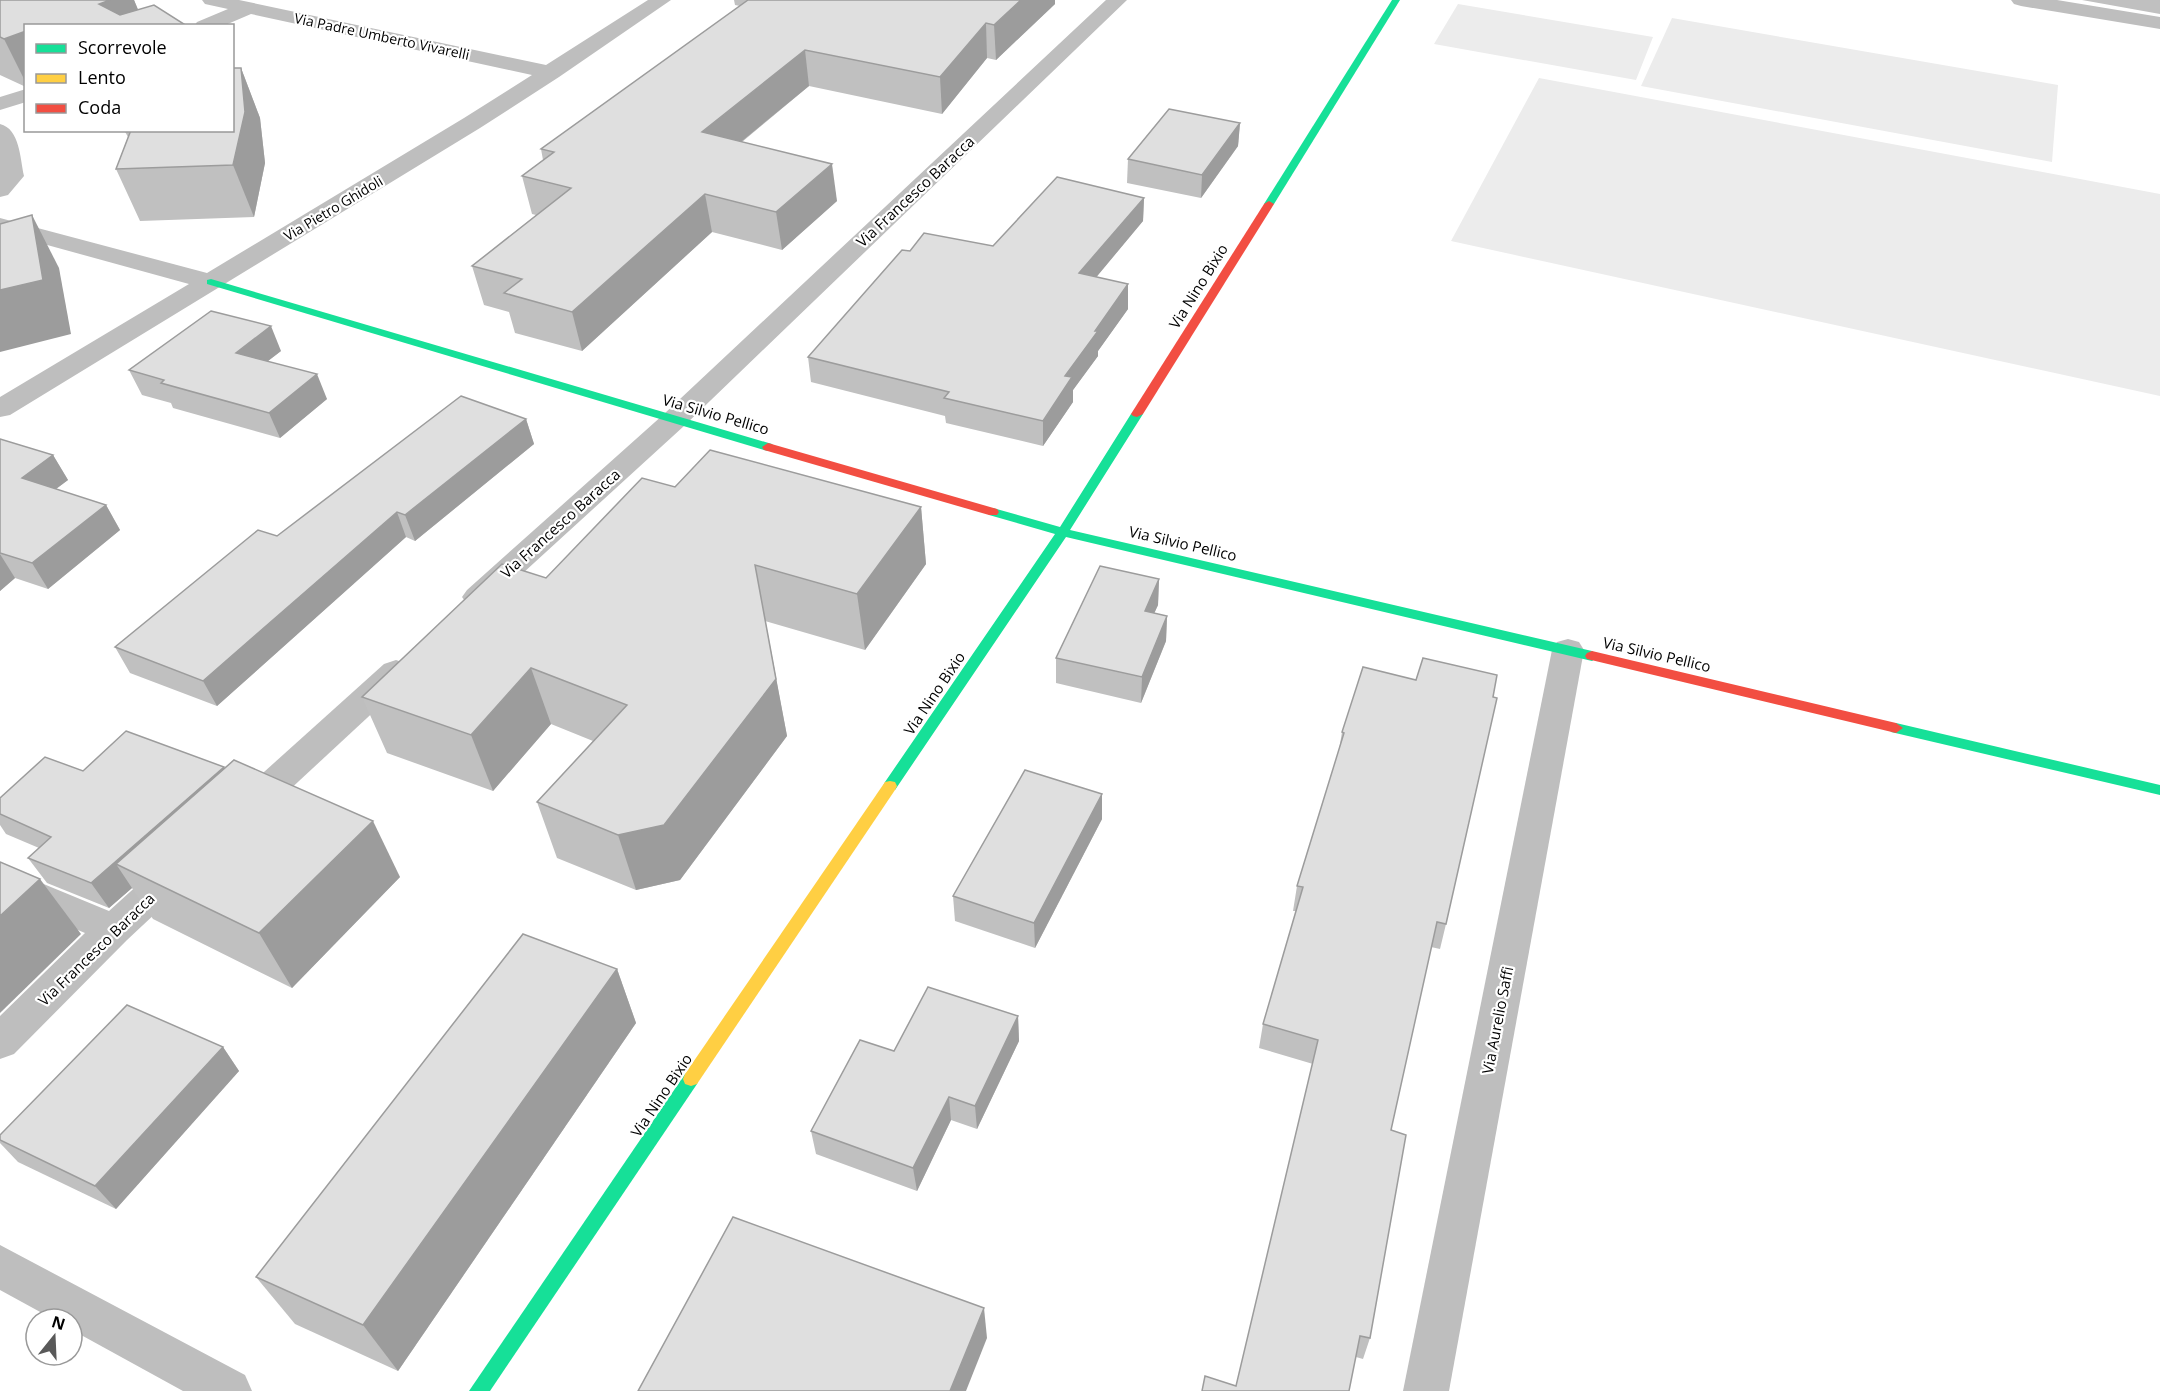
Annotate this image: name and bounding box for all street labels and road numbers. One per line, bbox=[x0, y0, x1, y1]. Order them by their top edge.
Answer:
street label: Via Padre Umberto Vivarelli bbox=[293, 8, 471, 64]
street label: Via Francesco Baracca bbox=[852, 131, 978, 251]
street label: Via Pietro Ghidoli bbox=[280, 171, 386, 245]
street label: Via Nino Bixio bbox=[1164, 240, 1232, 332]
street label: Via Silvio Pellico bbox=[660, 389, 772, 439]
street label: Via Francesco Baracca bbox=[496, 464, 624, 582]
street label: Via Silvio Pellico bbox=[1127, 521, 1239, 565]
street label: Via Silvio Pellico bbox=[1601, 632, 1713, 676]
street label: Via Nino Bixio bbox=[899, 647, 969, 739]
street label: Via Francesco Baracca bbox=[34, 888, 158, 1010]
street label: Via Aurelio Saffi bbox=[1477, 965, 1517, 1075]
street label: Via Nino Bixio bbox=[626, 1049, 696, 1141]

